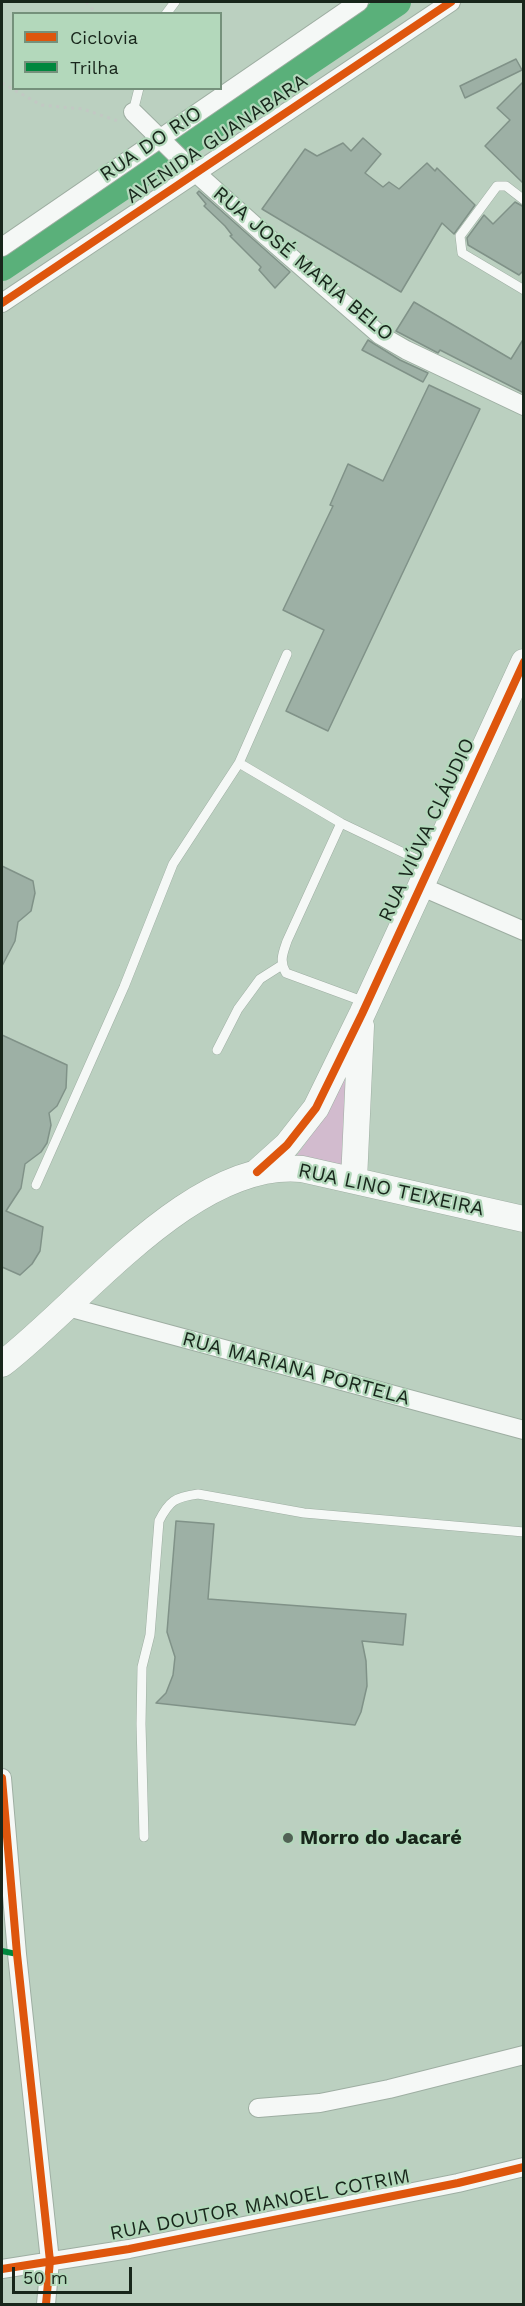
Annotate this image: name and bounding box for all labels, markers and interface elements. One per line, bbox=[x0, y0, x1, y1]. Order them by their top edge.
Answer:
legend bbox=[12, 12, 222, 90]
text: Ciclovia bbox=[70, 27, 138, 48]
text: Trilha bbox=[70, 57, 119, 78]
street label: AVENIDA GUANABARA bbox=[122, 69, 312, 209]
street label: RUA DO RIO bbox=[96, 101, 206, 187]
street label: RUA JOSÉ MARIA BELO bbox=[208, 182, 398, 346]
street label: RUA VIÚVA CLÁUDIO bbox=[374, 734, 480, 926]
street label: RUA LINO TEIXEIRA bbox=[296, 1159, 486, 1221]
street label: RUA MARIANA PORTELA bbox=[180, 1327, 412, 1411]
place label: Morro do Jacaré bbox=[300, 1826, 462, 1850]
marker: Morro do Jacaré bbox=[281, 1831, 295, 1845]
street label: RUA DOUTOR MANOEL COTRIM bbox=[108, 2164, 412, 2246]
scale bar bbox=[15, 2255, 135, 2293]
text: 50 m bbox=[23, 2267, 68, 2288]

